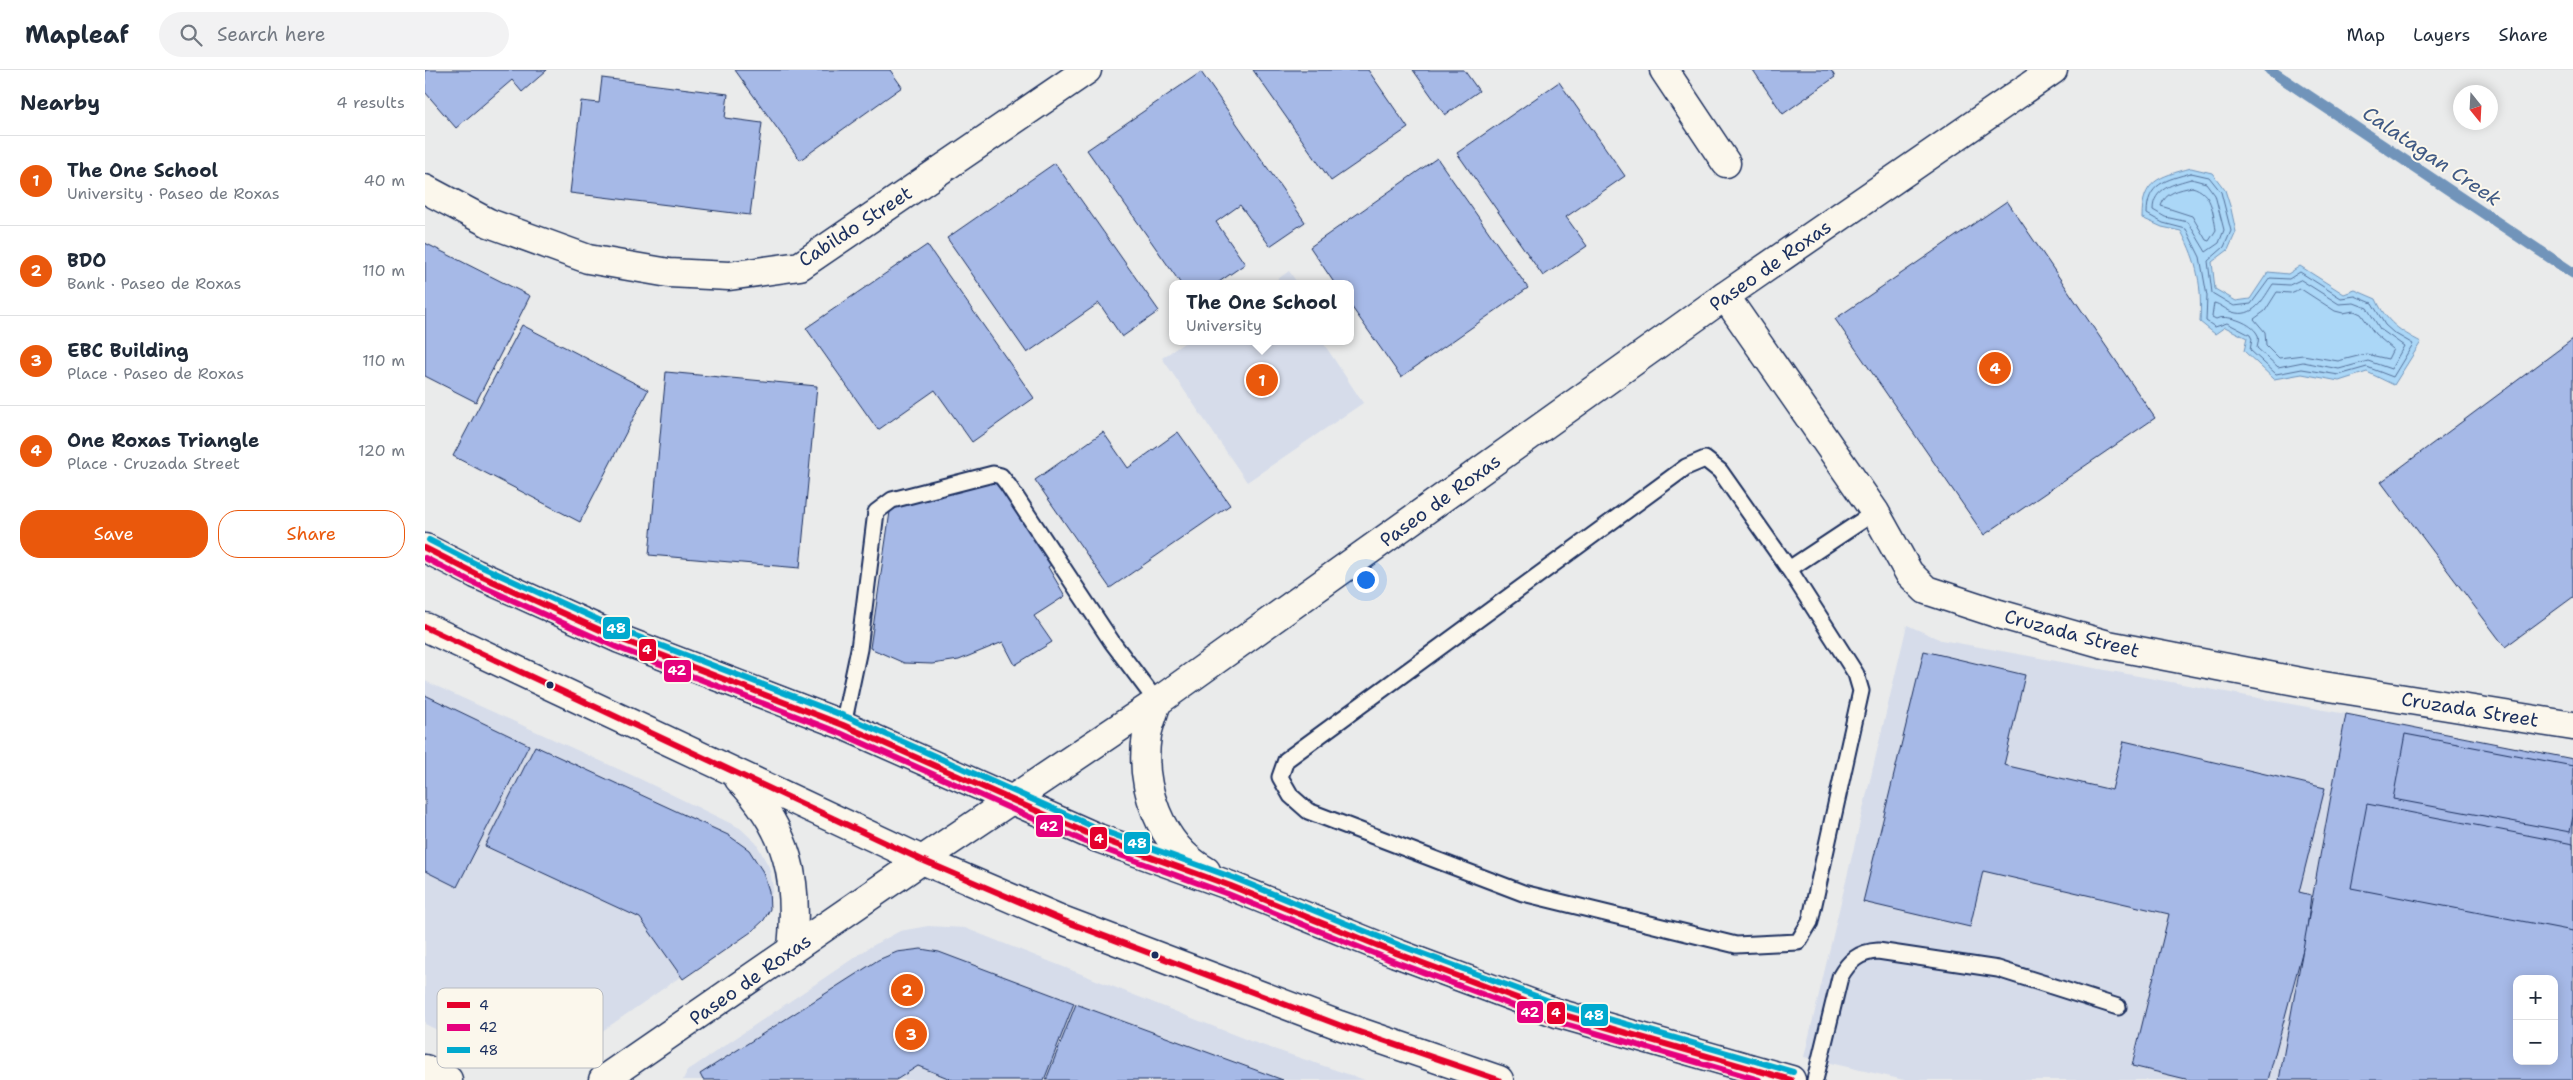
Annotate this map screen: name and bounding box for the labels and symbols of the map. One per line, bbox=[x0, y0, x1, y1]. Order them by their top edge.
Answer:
north arrow bbox=[2453, 85, 2498, 130]
water label: Calatagan Creek bbox=[2358, 100, 2507, 212]
street label: Cabildo Street bbox=[794, 180, 917, 272]
street label: Paseo de Roxas bbox=[1704, 214, 1836, 317]
pin: 4 bbox=[1979, 349, 2011, 387]
pin: 1 bbox=[1246, 361, 1278, 399]
street label: Paseo de Roxas bbox=[1375, 448, 1506, 553]
your location bbox=[1353, 567, 1379, 593]
street label: Cruzada Street bbox=[2002, 603, 2142, 664]
line badge: 48 bbox=[602, 616, 631, 640]
text: 48 bbox=[606, 619, 626, 637]
line badge: 4 bbox=[638, 638, 657, 662]
text: 4 bbox=[642, 640, 652, 658]
line badge: 42 bbox=[663, 659, 692, 683]
text: 42 bbox=[668, 661, 687, 679]
unlabelled marker bbox=[545, 680, 555, 690]
street label: Cruzada Street bbox=[2399, 686, 2540, 733]
line badge: 42 bbox=[1035, 814, 1064, 838]
text: 42 bbox=[1040, 817, 1059, 835]
line badge: 4 bbox=[1089, 826, 1108, 850]
text: 4 bbox=[1094, 829, 1104, 847]
line badge: 48 bbox=[1123, 831, 1151, 855]
text: 48 bbox=[1127, 834, 1147, 852]
street label: Paseo de Roxas bbox=[684, 928, 816, 1031]
unlabelled marker bbox=[1150, 950, 1160, 960]
pin: 2 bbox=[891, 971, 923, 1009]
legend bbox=[437, 988, 603, 1068]
text: 4 bbox=[479, 996, 489, 1014]
line badge: 42 bbox=[1516, 1000, 1544, 1024]
line badge: 4 bbox=[1546, 1001, 1566, 1025]
text: 42 bbox=[1521, 1003, 1540, 1021]
text: 4 bbox=[1551, 1003, 1561, 1021]
line badge: 48 bbox=[1580, 1003, 1609, 1027]
text: 48 bbox=[1584, 1006, 1604, 1024]
pin: 3 bbox=[895, 1015, 927, 1053]
text: 42 bbox=[479, 1018, 498, 1036]
text: 48 bbox=[479, 1041, 498, 1059]

